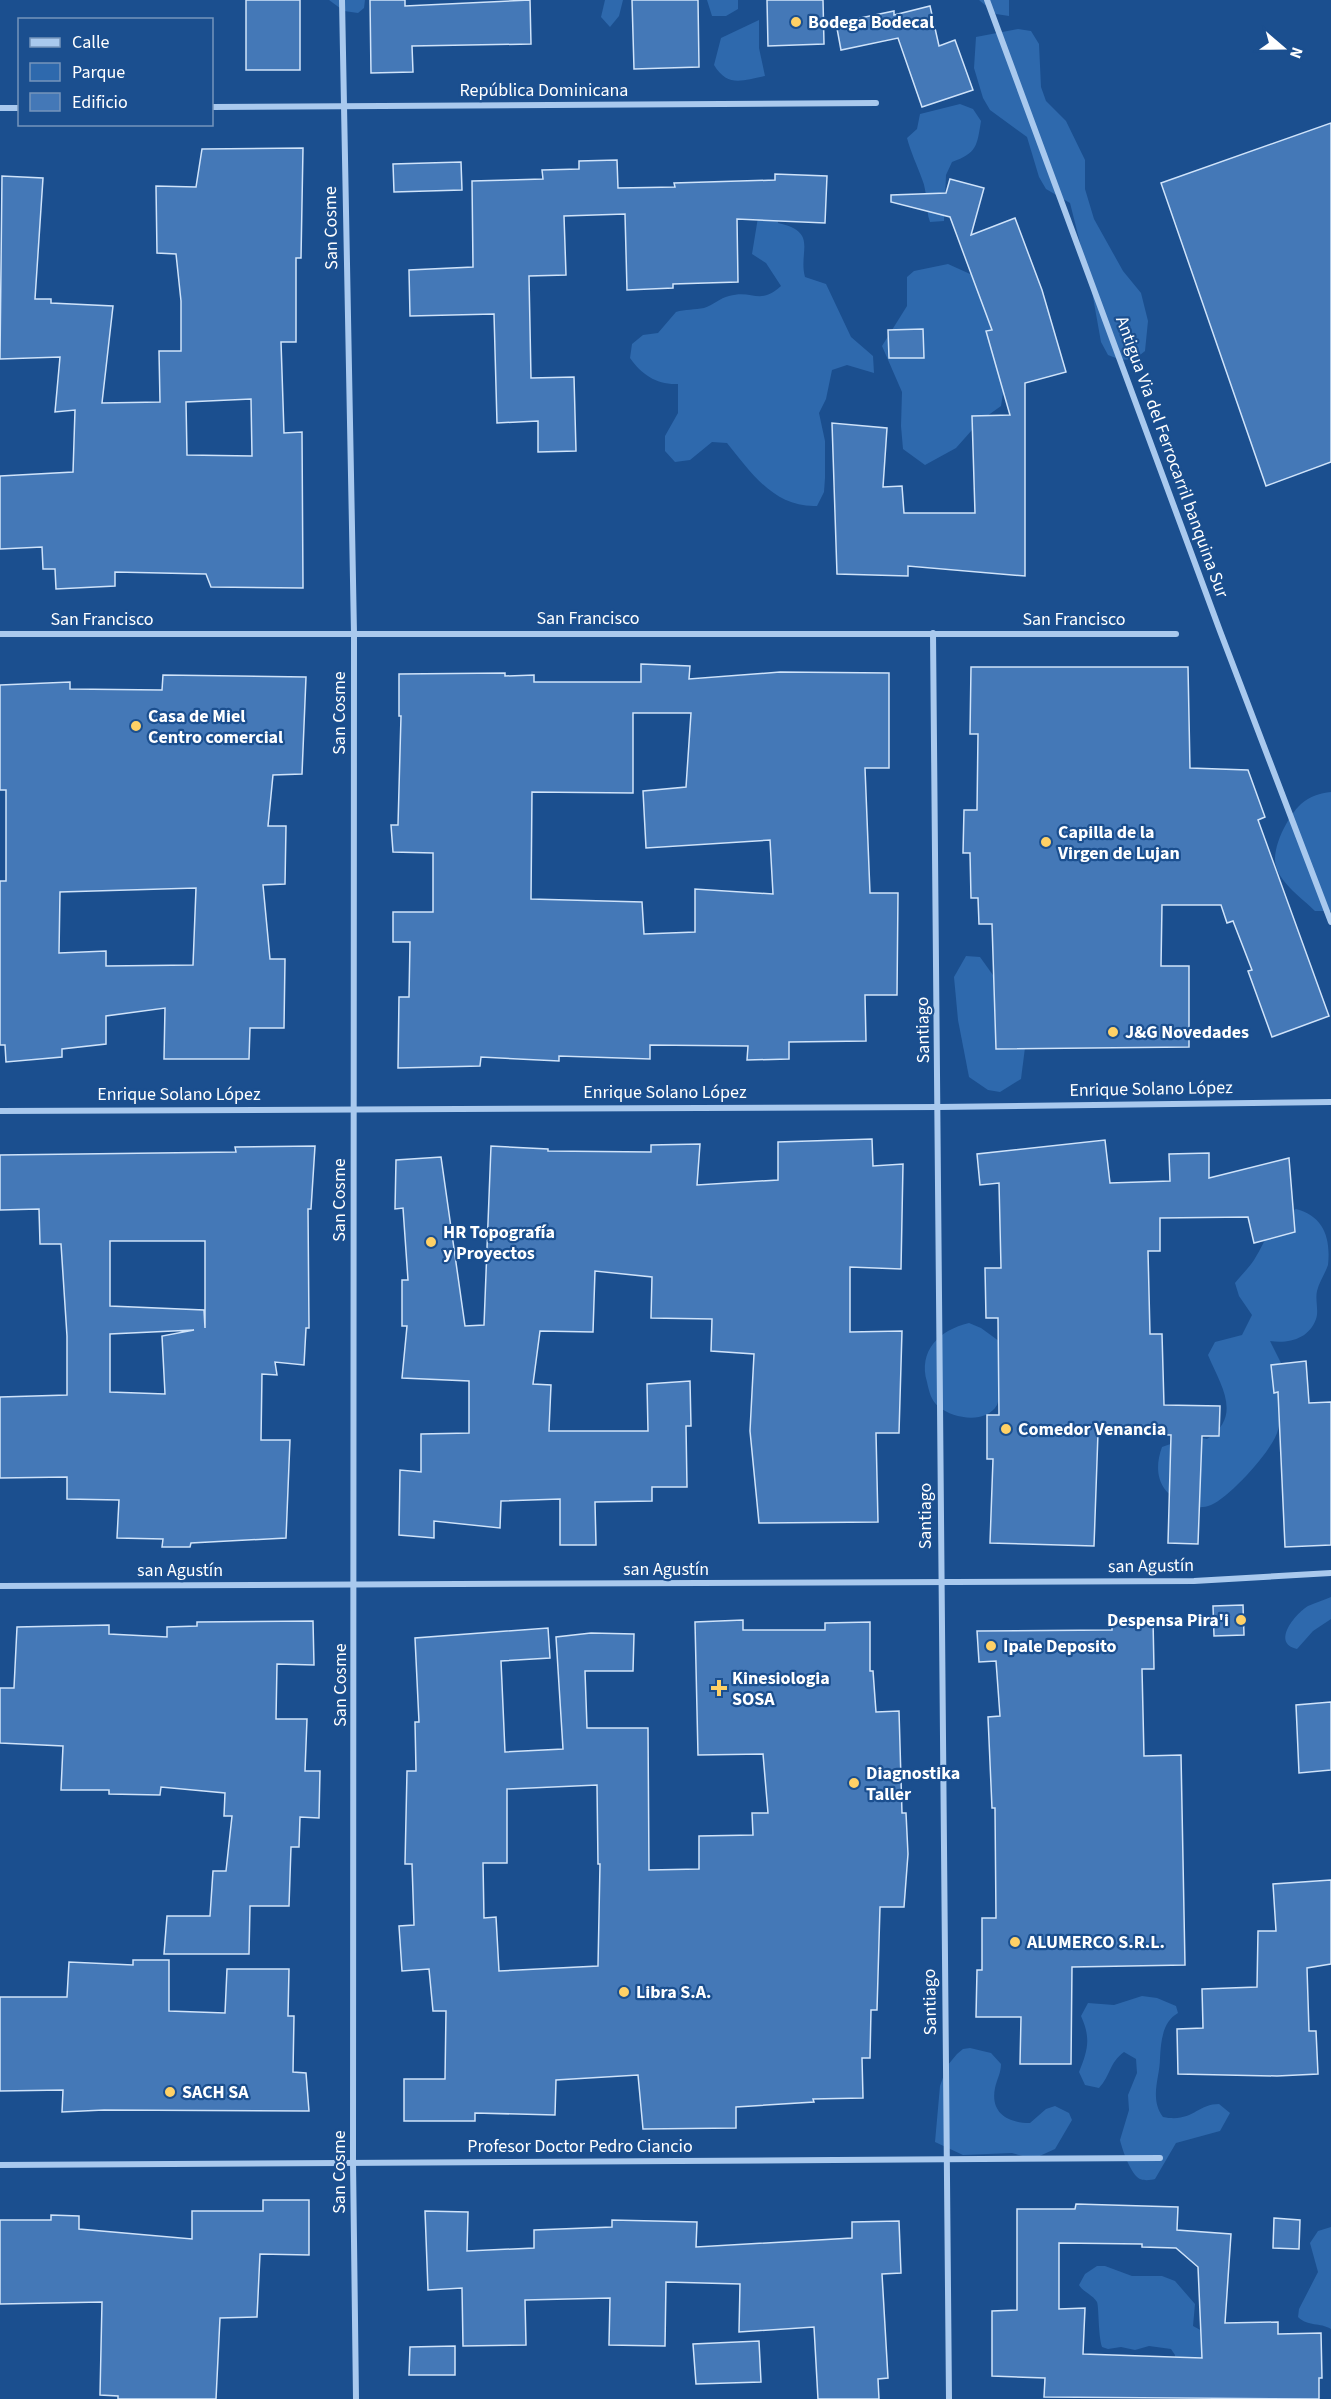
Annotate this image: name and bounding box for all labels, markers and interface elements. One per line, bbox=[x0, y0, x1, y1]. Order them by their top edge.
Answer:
place label: Bodega Bodecal bbox=[808, 10, 934, 35]
marker: Bodega Bodecal bbox=[789, 15, 803, 29]
legend bbox=[18, 18, 213, 126]
north arrow bbox=[1253, 18, 1313, 78]
text: Calle bbox=[72, 30, 110, 55]
text: N bbox=[1284, 44, 1308, 62]
text: Parque bbox=[72, 60, 125, 85]
street label: República Dominicana bbox=[460, 78, 628, 103]
text: Edificio bbox=[72, 90, 128, 115]
street label: San Cosme bbox=[318, 186, 344, 270]
street label: Antigua Via del Ferrocarril banquina Sur bbox=[1109, 313, 1235, 602]
street label: San Francisco bbox=[536, 606, 640, 631]
street label: San Francisco bbox=[50, 607, 154, 632]
street label: San Francisco bbox=[1022, 607, 1126, 632]
street label: San Cosme bbox=[327, 671, 352, 755]
place label: Casa de Miel Centro comercial bbox=[148, 704, 283, 750]
marker: Casa de Miel Centro comercial bbox=[129, 719, 143, 733]
place label: Capilla de la Virgen de Lujan bbox=[1057, 820, 1180, 866]
marker: Capilla de la Virgen de Lujan bbox=[1039, 835, 1053, 849]
street label: Santiago bbox=[910, 996, 936, 1064]
place label: J&G Novedades bbox=[1125, 1020, 1249, 1045]
marker: J&G Novedades bbox=[1106, 1025, 1120, 1039]
street label: Enrique Solano López bbox=[1069, 1075, 1233, 1103]
street label: Enrique Solano López bbox=[583, 1080, 747, 1105]
street label: Enrique Solano López bbox=[97, 1082, 261, 1107]
street label: San Cosme bbox=[327, 1158, 352, 1242]
place label: HR Topografía y Proyectos bbox=[443, 1220, 555, 1266]
marker: HR Topografía y Proyectos bbox=[424, 1235, 438, 1249]
place label: Comedor Venancia bbox=[1018, 1417, 1166, 1442]
marker: Comedor Venancia bbox=[999, 1422, 1013, 1436]
street label: Santiago bbox=[913, 1483, 938, 1549]
street label: san Agustín bbox=[1108, 1553, 1194, 1579]
street label: san Agustín bbox=[623, 1557, 709, 1582]
street label: san Agustín bbox=[137, 1558, 223, 1583]
place label: Despensa Pira'i bbox=[1107, 1608, 1229, 1633]
marker: Despensa Pira'i bbox=[1234, 1613, 1248, 1627]
place label: Ipale Deposito bbox=[1003, 1634, 1117, 1659]
marker: Ipale Deposito bbox=[984, 1639, 998, 1653]
street label: San Cosme bbox=[328, 1643, 353, 1727]
place label: Kinesiologia SOSA bbox=[732, 1666, 830, 1712]
marker: Kinesiologia SOSA bbox=[710, 1679, 728, 1697]
place label: Diagnostika Taller bbox=[866, 1761, 960, 1807]
marker: Diagnostika Taller bbox=[847, 1776, 861, 1790]
place label: ALUMERCO S.R.L. bbox=[1026, 1930, 1165, 1955]
marker: ALUMERCO S.R.L. bbox=[1008, 1935, 1022, 1949]
street label: Santiago bbox=[917, 1968, 943, 2036]
place label: Libra S.A. bbox=[636, 1980, 711, 2005]
marker: Libra S.A. bbox=[617, 1985, 631, 1999]
place label: SACH SA bbox=[182, 2080, 249, 2105]
marker: SACH SA bbox=[163, 2085, 177, 2099]
street label: San Cosme bbox=[327, 2130, 352, 2214]
street label: Profesor Doctor Pedro Ciancio bbox=[467, 2134, 693, 2159]

